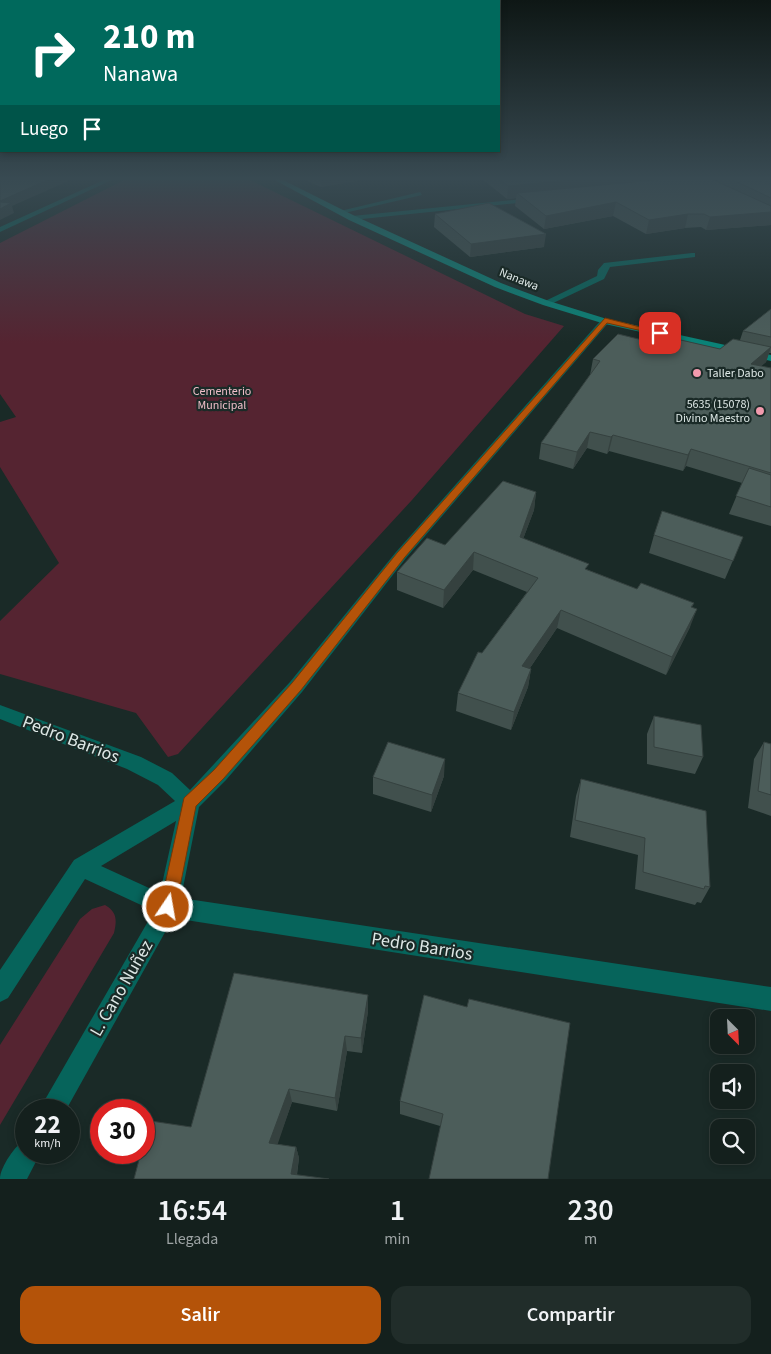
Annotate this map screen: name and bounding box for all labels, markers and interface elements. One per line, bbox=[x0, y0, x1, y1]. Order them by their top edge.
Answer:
text: 210 m bbox=[103, 12, 195, 62]
icon: right bbox=[20, 20, 85, 85]
text: Nanawa bbox=[103, 58, 178, 90]
icon: arrive bbox=[78, 115, 106, 143]
text: Luego bbox=[20, 116, 68, 143]
street label: Nanawa bbox=[497, 264, 541, 295]
pin bbox=[639, 312, 681, 354]
icon: arrive bbox=[646, 319, 674, 347]
place label: Taller Dabo bbox=[707, 365, 764, 382]
marker: Taller Dabo bbox=[691, 367, 703, 379]
park label: Cementerio Municipal bbox=[193, 383, 251, 414]
place label: 5635 (15078) Divino Maestro bbox=[676, 396, 750, 427]
marker: 5635 (15078) Divino Maestro bbox=[754, 405, 766, 417]
street label: Pedro Barrios bbox=[19, 710, 123, 769]
position arrow bbox=[141, 880, 193, 932]
street label: Pedro Barrios bbox=[370, 926, 474, 967]
street label: L. Cano Nuñez bbox=[84, 935, 159, 1041]
north arrow bbox=[710, 1009, 755, 1054]
map controls bbox=[710, 1009, 755, 1164]
button: sound bbox=[710, 1064, 755, 1109]
speed limit sign: 30 bbox=[90, 1099, 155, 1164]
text: 22 bbox=[34, 1107, 61, 1143]
button: search bbox=[710, 1119, 755, 1164]
text: km/h bbox=[34, 1135, 61, 1152]
text: 16:54 bbox=[157, 1189, 227, 1232]
text: 1 bbox=[390, 1189, 405, 1232]
text: 230 bbox=[568, 1189, 614, 1232]
text: Llegada bbox=[166, 1228, 218, 1250]
text: min bbox=[384, 1228, 410, 1250]
text: m bbox=[584, 1228, 597, 1250]
button: Salir bbox=[20, 1286, 381, 1344]
button: Compartir bbox=[391, 1286, 751, 1344]

